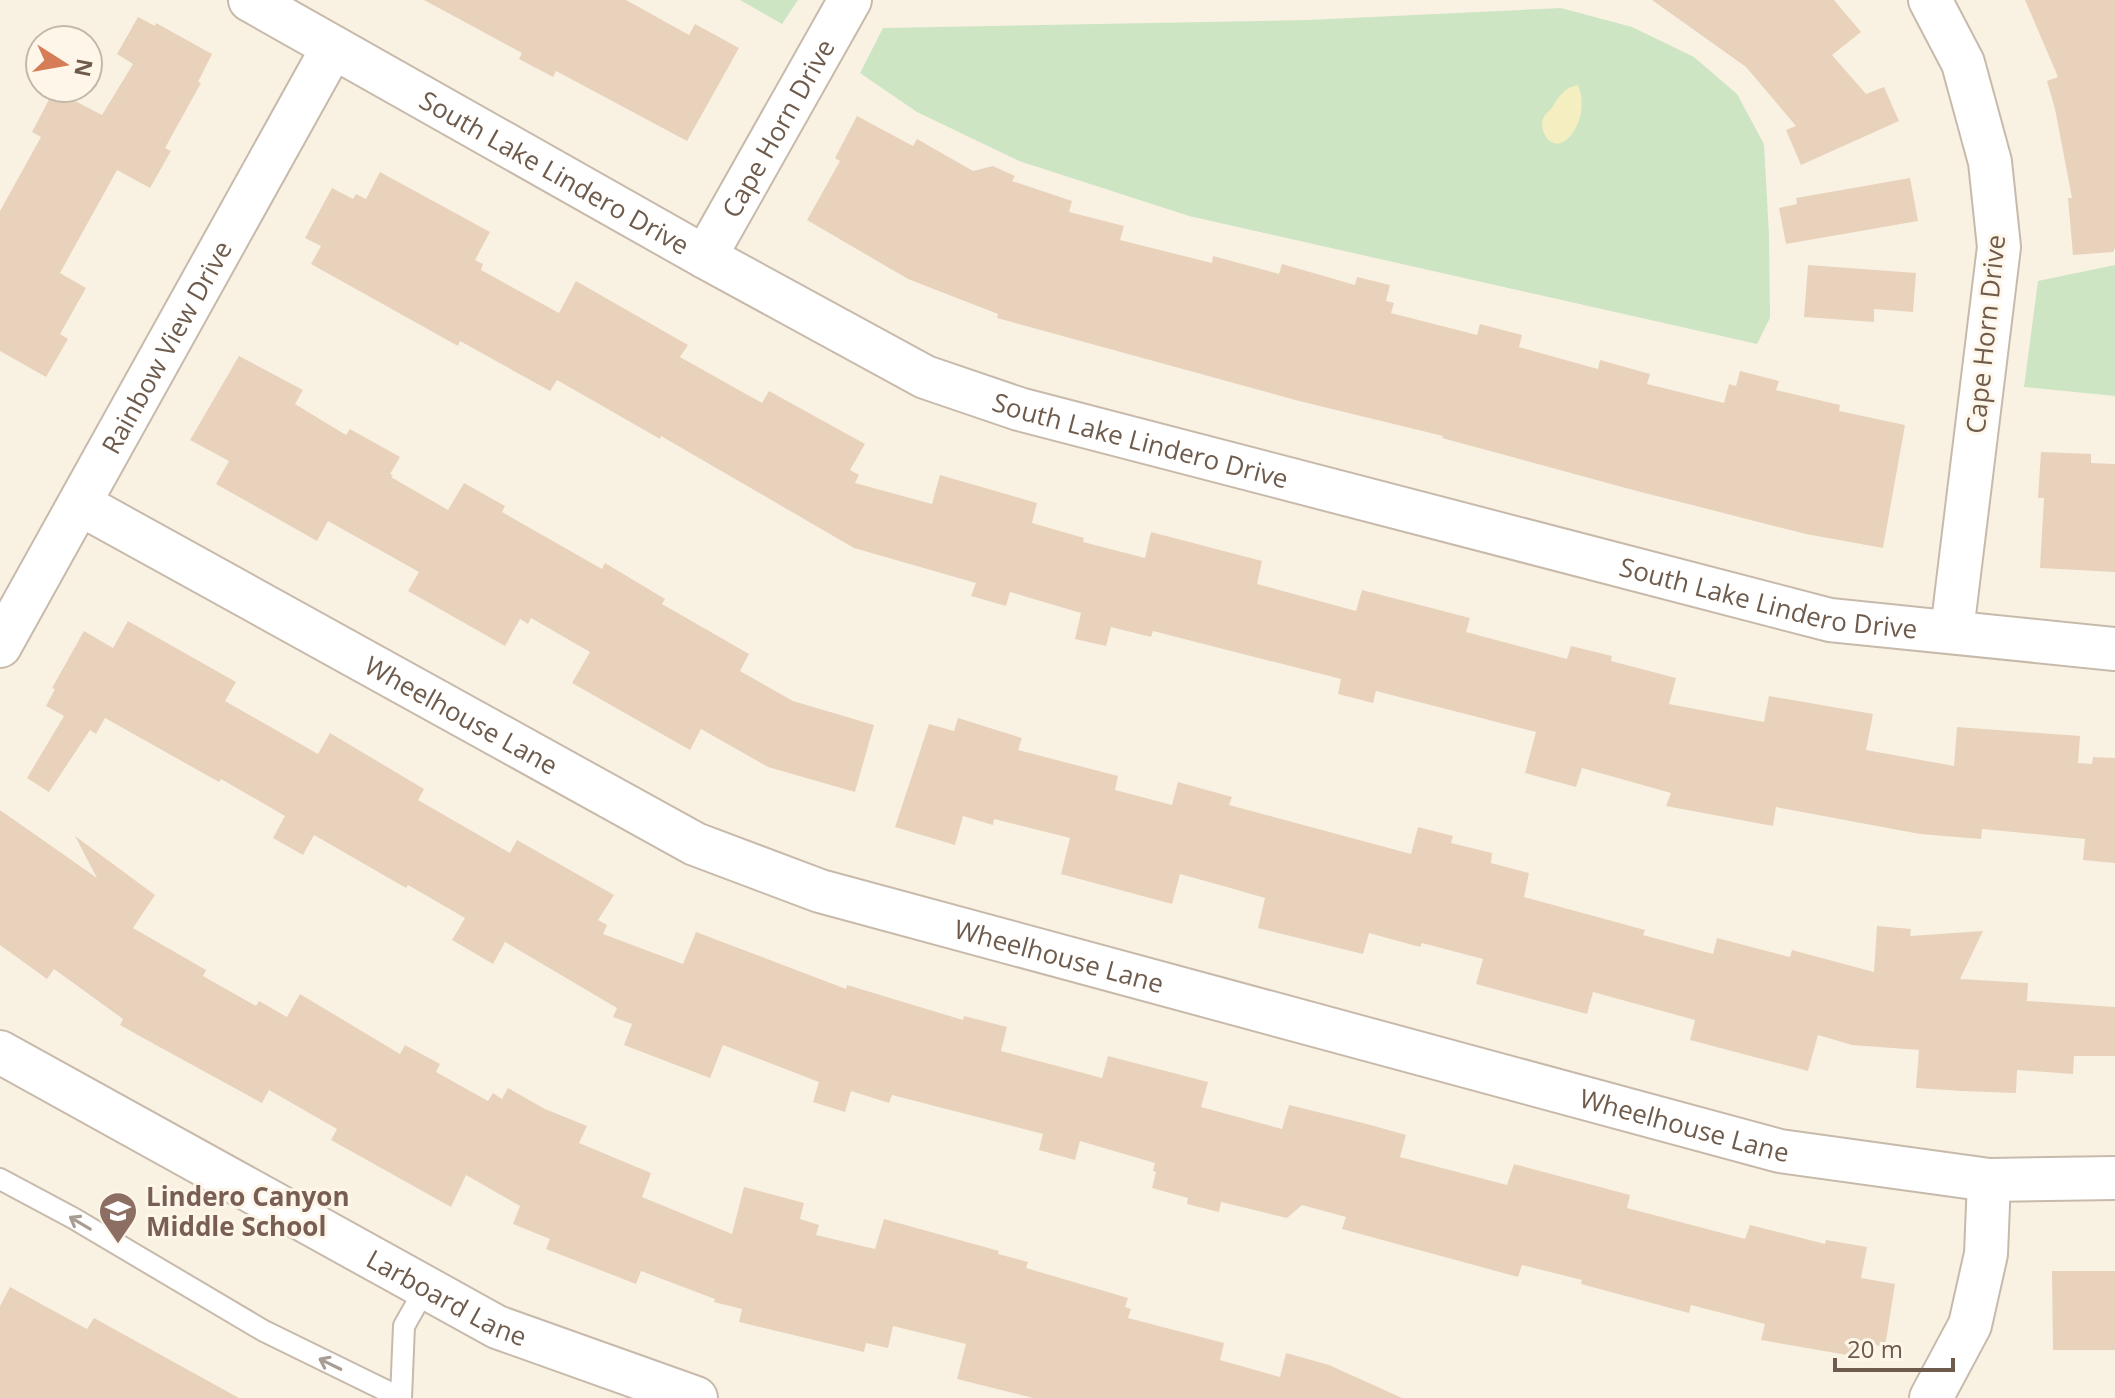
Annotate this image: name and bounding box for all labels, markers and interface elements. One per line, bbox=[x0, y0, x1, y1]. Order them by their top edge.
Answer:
north arrow bbox=[24, 24, 104, 104]
street label: Cape Horn Drive bbox=[713, 32, 843, 224]
text: N bbox=[68, 56, 101, 80]
street label: South Lake Lindero Drive bbox=[413, 82, 696, 263]
street label: Cape Horn Drive bbox=[1957, 233, 2013, 435]
street label: Rainbow View Drive bbox=[92, 234, 240, 460]
street label: South Lake Lindero Drive bbox=[988, 383, 1292, 496]
street label: South Lake Lindero Drive bbox=[1616, 548, 1919, 647]
street label: Wheelhouse Lane bbox=[358, 647, 565, 783]
street label: Wheelhouse Lane bbox=[950, 910, 1168, 1001]
street label: Wheelhouse Lane bbox=[1576, 1080, 1791, 1170]
place label: Lindero Canyon Middle School bbox=[146, 1178, 350, 1244]
school or university icon: Lindero Canyon Middle School bbox=[97, 1190, 139, 1245]
one-way arrow bbox=[69, 1214, 92, 1230]
street label: Larboard Lane bbox=[360, 1240, 532, 1354]
scale bar bbox=[1835, 1322, 1953, 1372]
text: 20 m bbox=[1847, 1332, 1903, 1365]
one-way arrow bbox=[319, 1355, 343, 1371]

